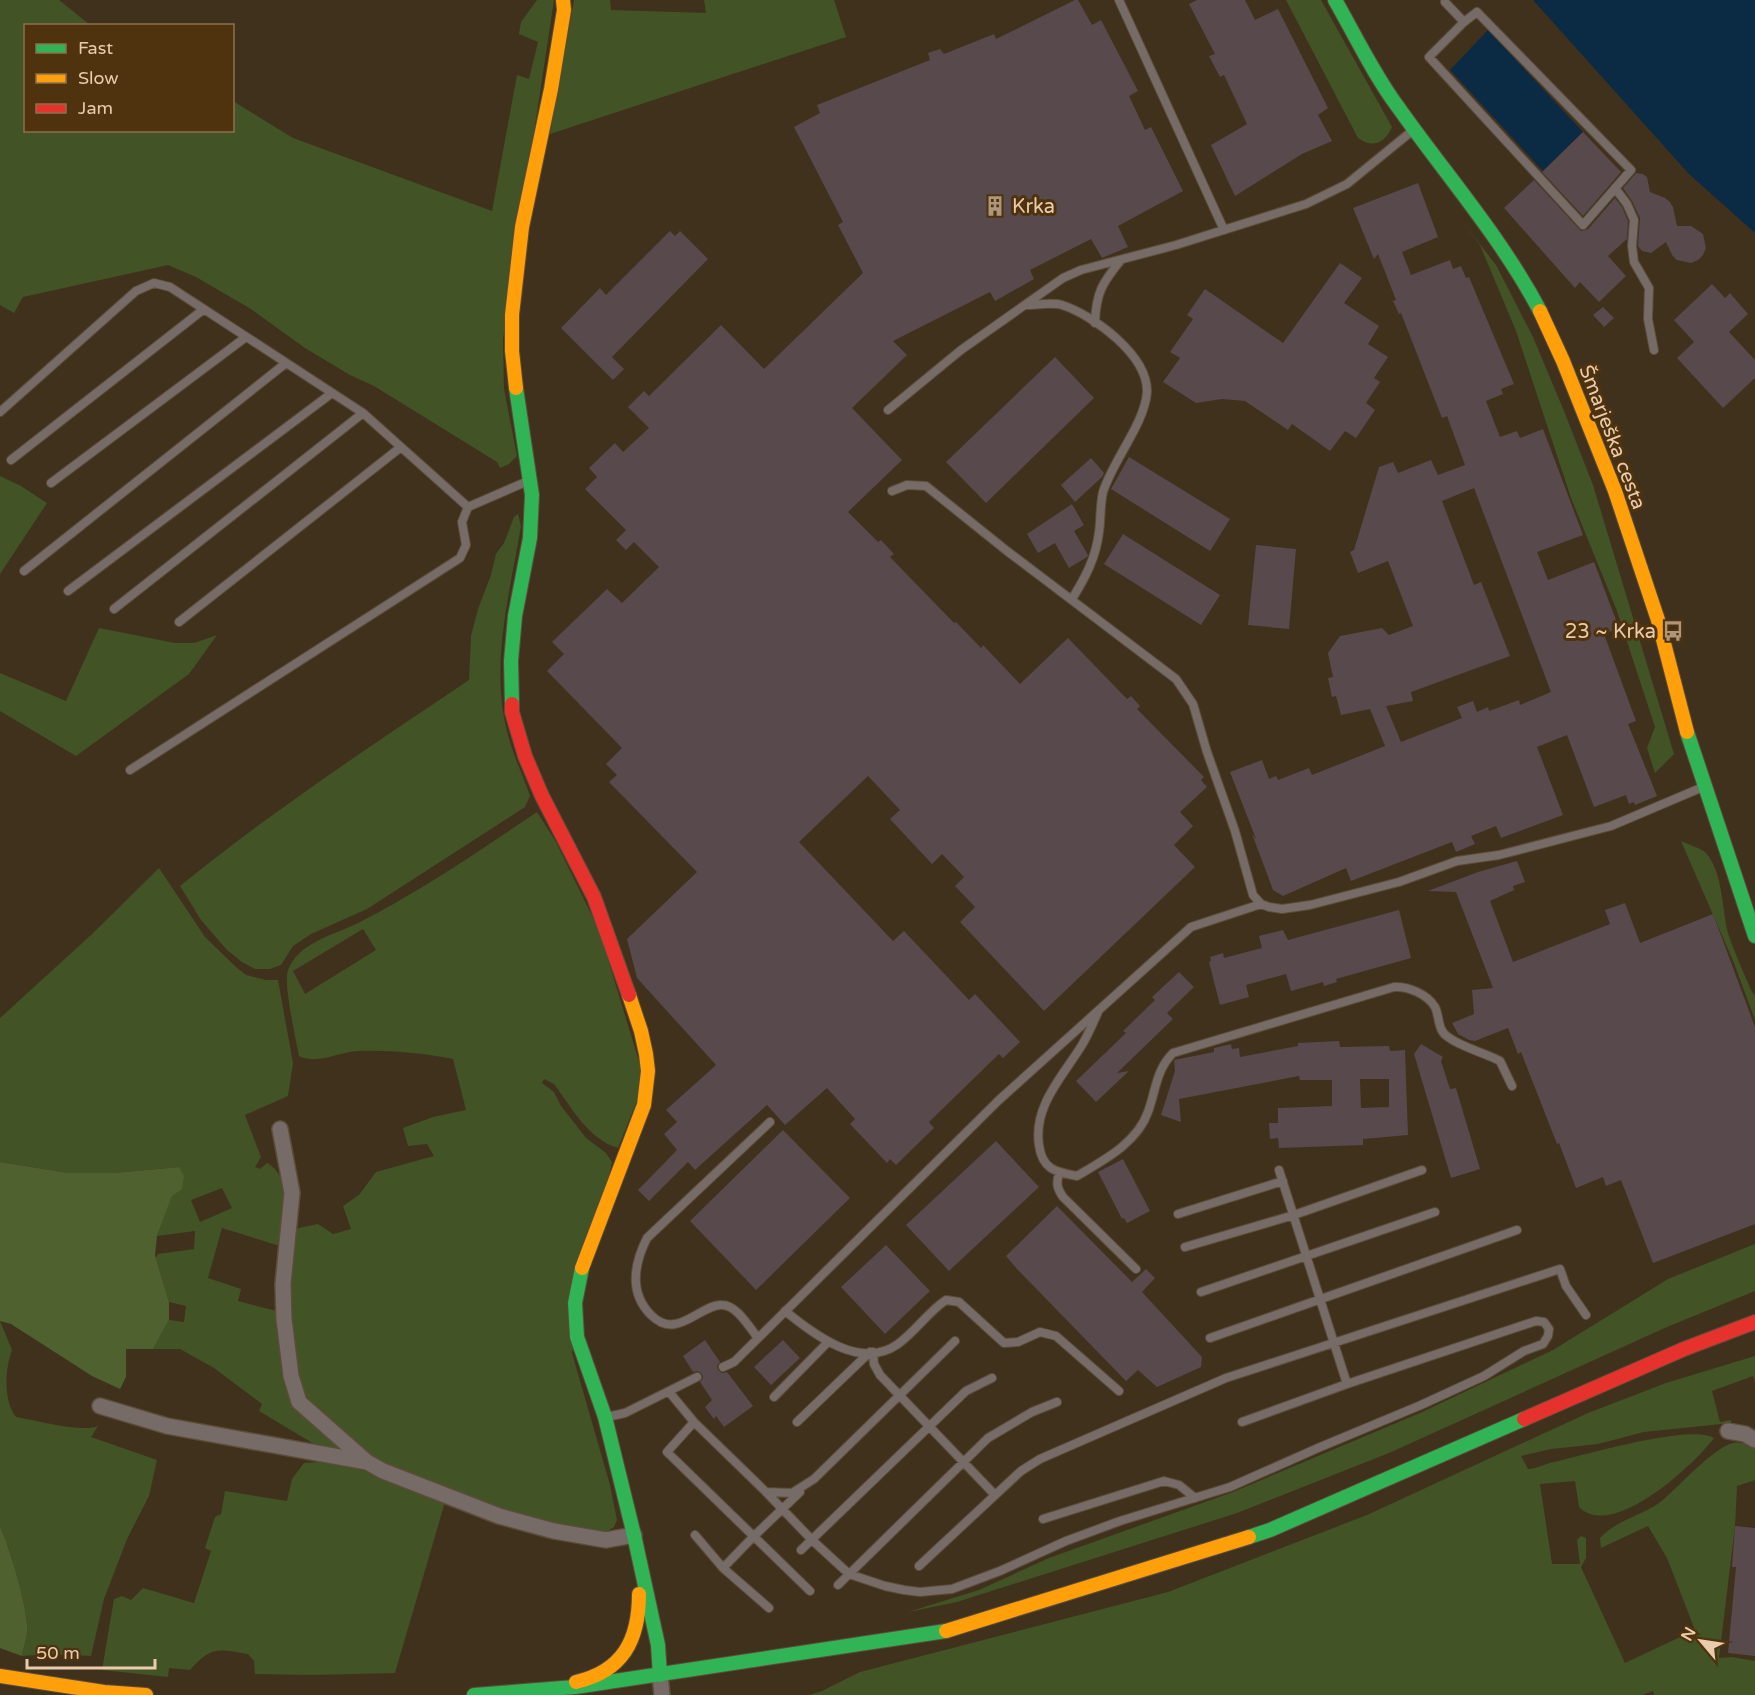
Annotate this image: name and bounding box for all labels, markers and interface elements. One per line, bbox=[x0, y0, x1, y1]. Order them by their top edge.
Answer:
legend bbox=[24, 24, 234, 132]
text: Fast bbox=[78, 37, 113, 59]
text: Slow bbox=[78, 67, 119, 89]
text: Jam bbox=[78, 97, 113, 119]
building icon: Krka bbox=[983, 194, 1007, 218]
place label: Krka bbox=[1012, 195, 1055, 219]
street label: Šmarješka cesta bbox=[1573, 361, 1652, 513]
bus stop icon: 23 ~ Krka bbox=[1661, 619, 1685, 643]
place label: 23 ~ Krka bbox=[1565, 620, 1656, 644]
north arrow bbox=[1671, 1611, 1731, 1671]
text: N bbox=[1677, 1624, 1701, 1645]
scale bar bbox=[27, 1632, 154, 1670]
text: 50 m bbox=[36, 1642, 80, 1664]

